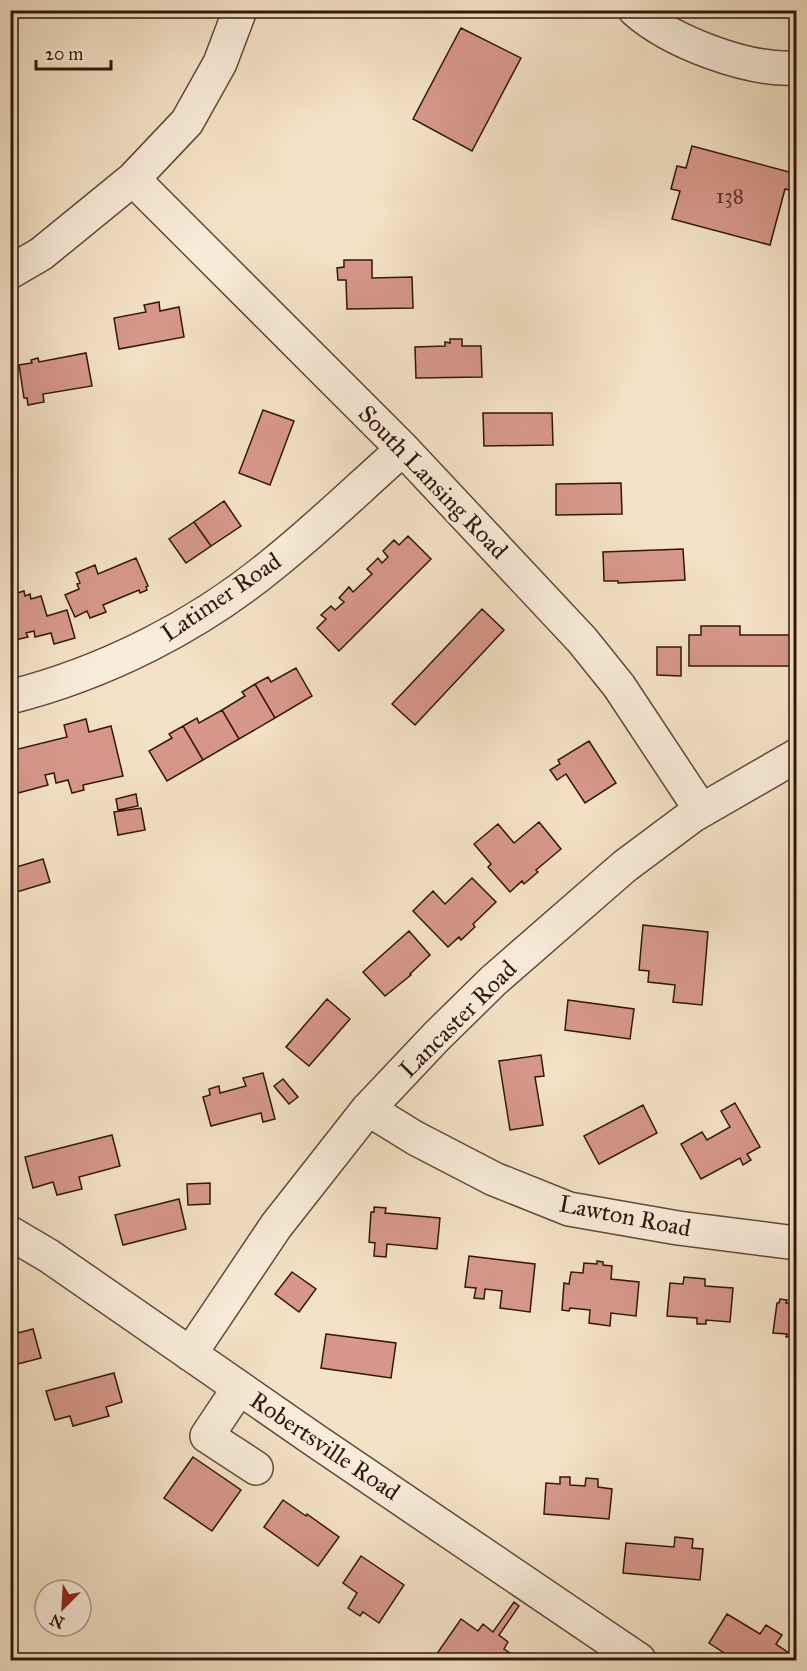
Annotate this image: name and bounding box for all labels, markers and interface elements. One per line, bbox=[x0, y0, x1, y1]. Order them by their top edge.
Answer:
scale bar bbox=[36, 33, 111, 71]
text: 20 m bbox=[45, 43, 83, 65]
house number: 138 bbox=[716, 183, 744, 209]
street label: South Lansing Road bbox=[352, 399, 514, 565]
street label: Latimer Road bbox=[155, 546, 287, 648]
street label: Lancaster Road bbox=[393, 954, 523, 1084]
street label: Lawton Road bbox=[557, 1189, 693, 1243]
street label: Robertsville Road bbox=[244, 1385, 406, 1507]
north arrow bbox=[33, 1578, 93, 1638]
text: N bbox=[47, 1610, 67, 1633]

